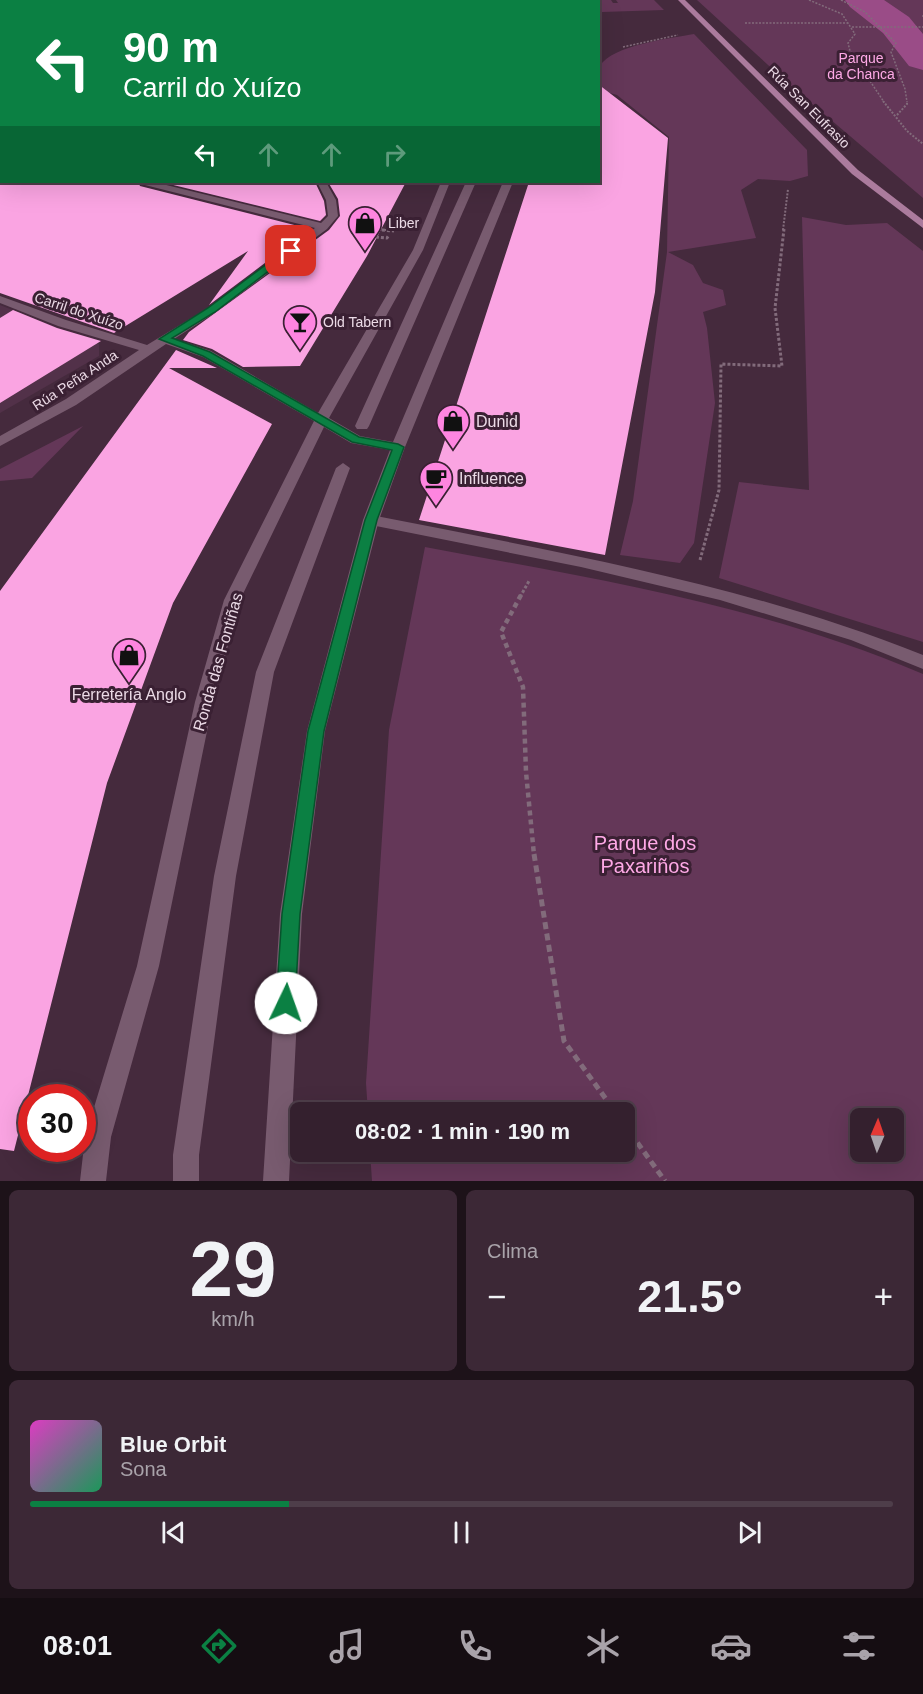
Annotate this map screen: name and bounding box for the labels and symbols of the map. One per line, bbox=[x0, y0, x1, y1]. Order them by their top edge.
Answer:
park label: Parque da Chanca bbox=[827, 50, 895, 82]
street label: Rúa San Eufrasio bbox=[765, 63, 854, 152]
shop icon: Liber bbox=[347, 205, 383, 252]
place label: Liber bbox=[388, 215, 419, 231]
pin bbox=[265, 225, 316, 276]
street label: Carril do Xuízo bbox=[32, 289, 126, 333]
bar icon: Old Tabern bbox=[282, 304, 318, 351]
place label: Old Tabern bbox=[323, 314, 391, 330]
street label: Rúa Peña Anda bbox=[30, 346, 121, 413]
shop icon: Dunid bbox=[435, 403, 471, 450]
place label: Dunid bbox=[476, 413, 518, 430]
cafe icon: Influence bbox=[418, 460, 454, 507]
place label: Influence bbox=[459, 470, 524, 487]
street label: Ronda das Fontiñas bbox=[190, 591, 246, 733]
shop icon: Ferretería Anglo bbox=[111, 637, 147, 684]
place label: Ferretería Anglo bbox=[72, 686, 186, 703]
park label: Parque dos Paxariños bbox=[594, 832, 696, 877]
position arrow bbox=[254, 971, 318, 1035]
speed limit sign: 30 bbox=[18, 1084, 96, 1162]
north arrow bbox=[850, 1108, 904, 1162]

